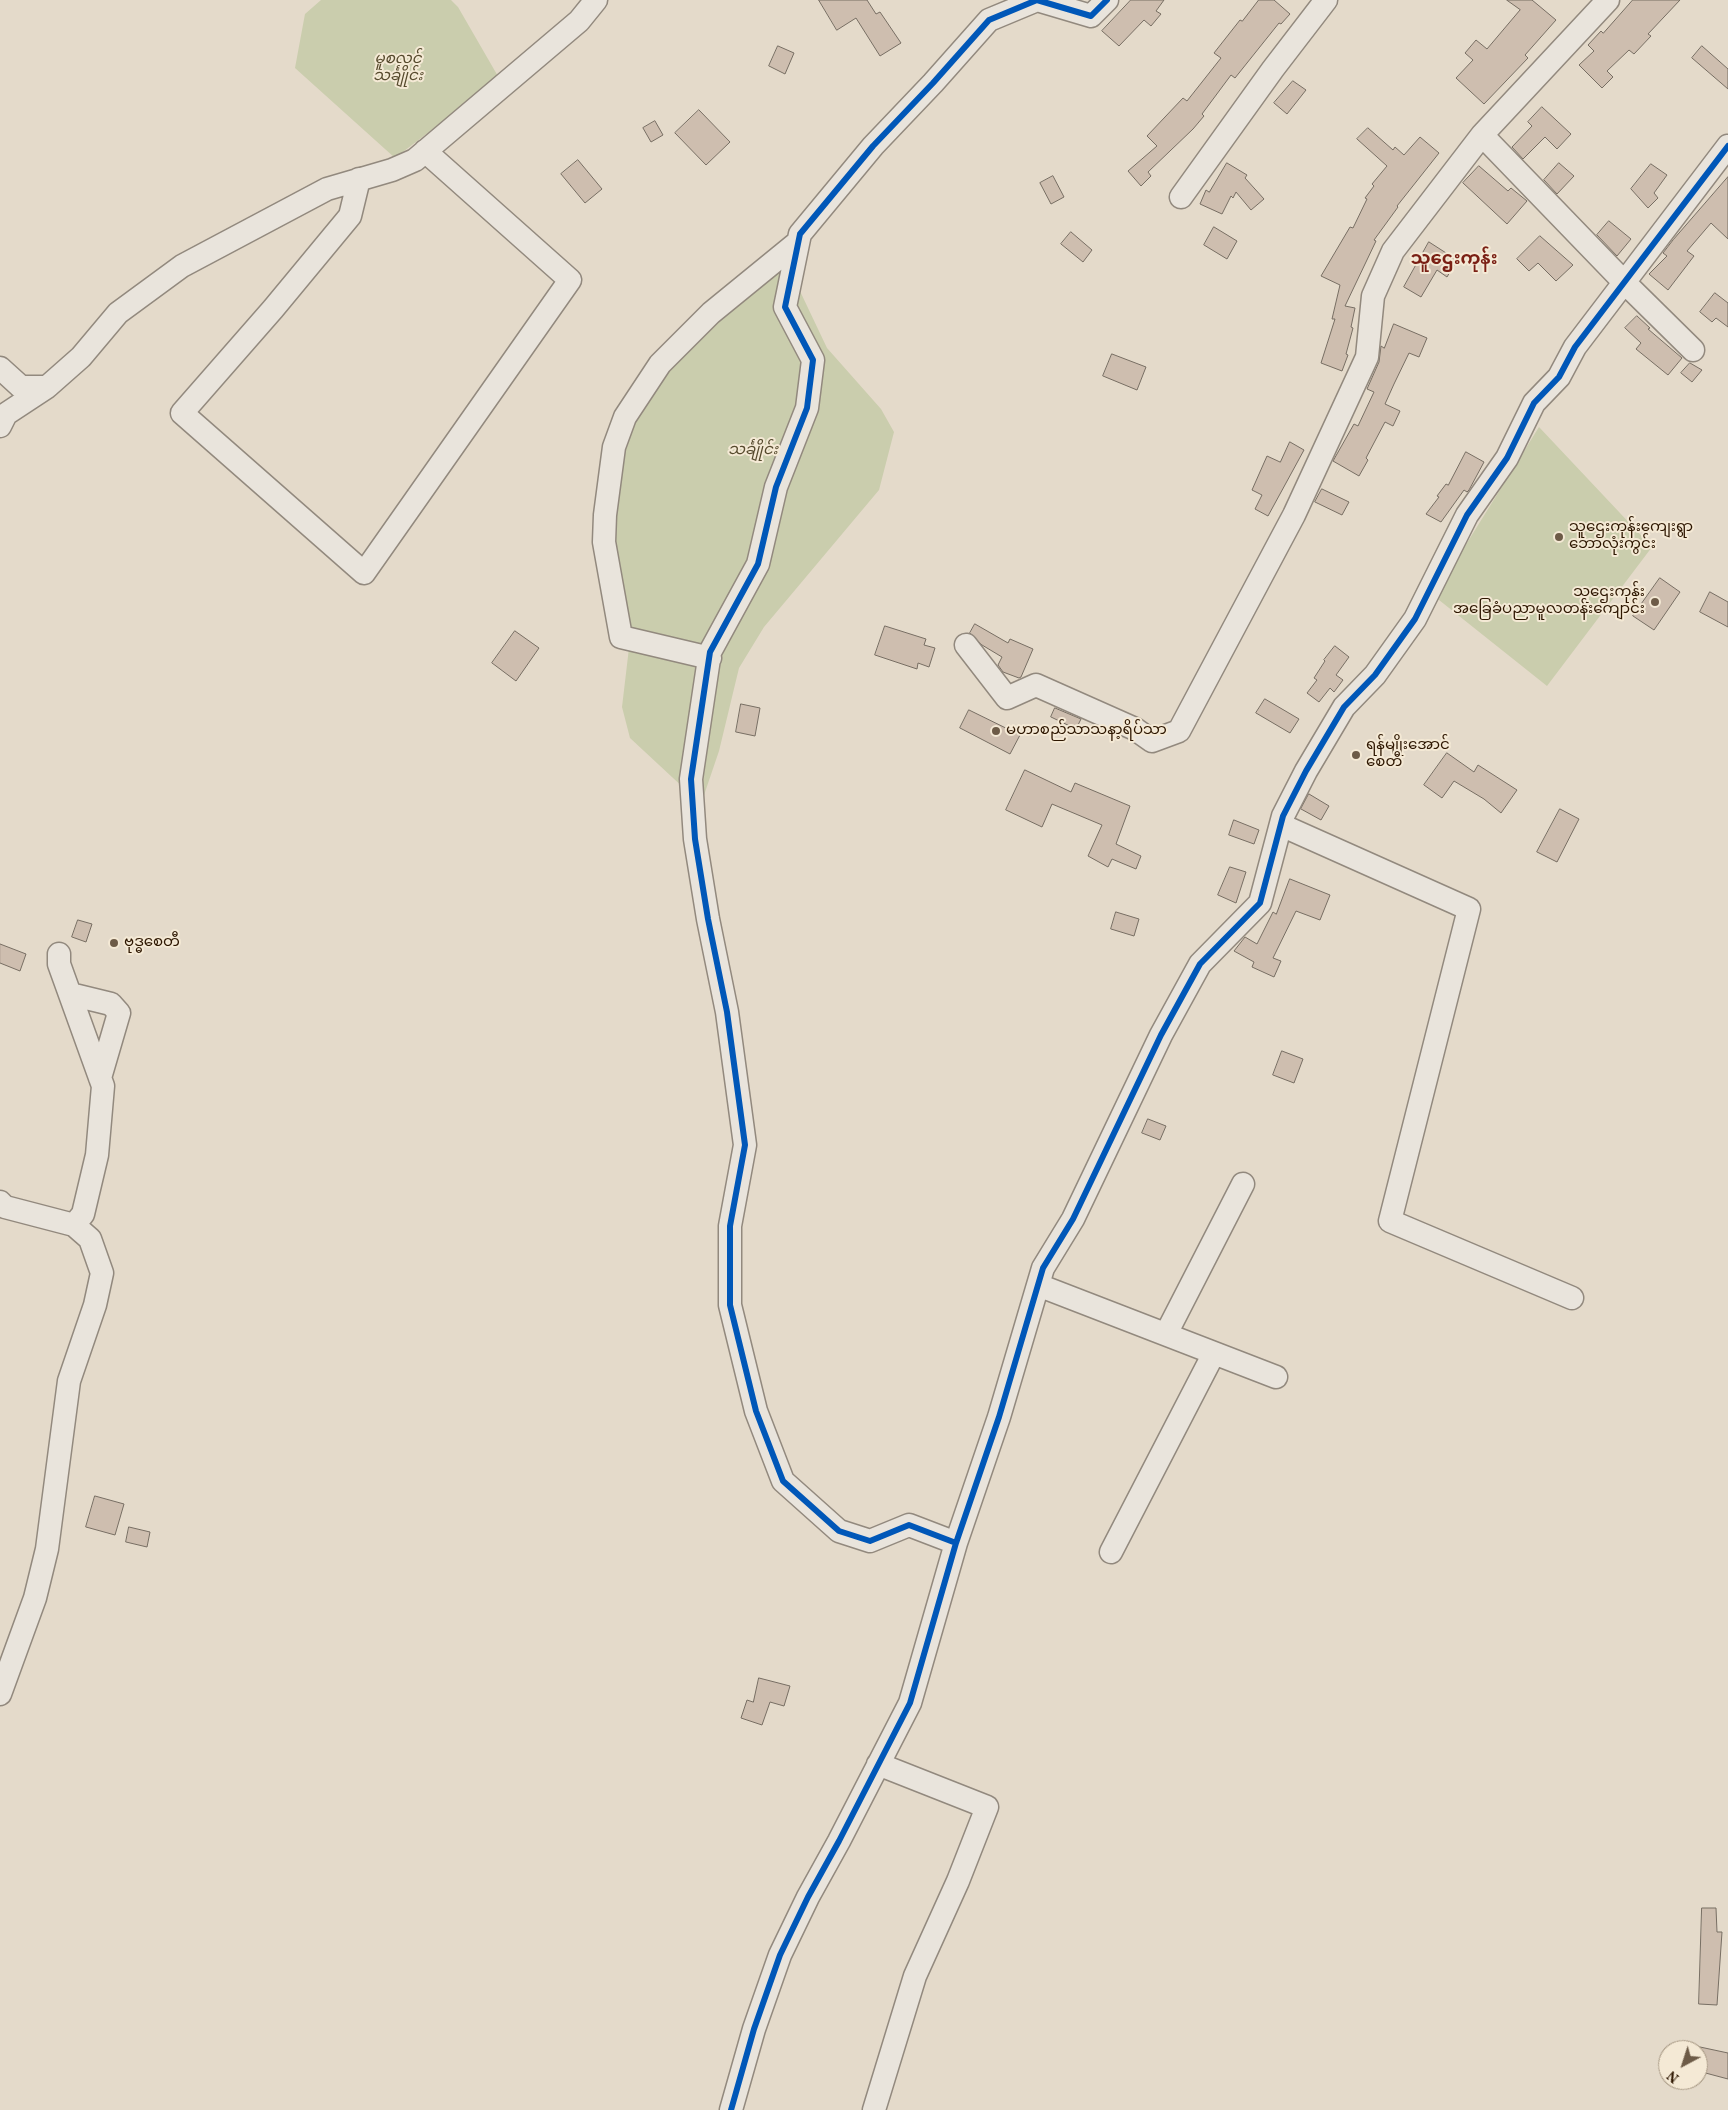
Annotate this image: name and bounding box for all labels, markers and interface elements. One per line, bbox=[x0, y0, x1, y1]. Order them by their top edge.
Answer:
park label: မူစလင် သင်္ချိုင်း bbox=[373, 51, 423, 86]
district label: သူဌေးကုန်း bbox=[1410, 250, 1498, 272]
park label: သင်္ချိုင်း bbox=[728, 442, 778, 460]
place label: သူဌေးကုန်းကျေးရွာ ဘောလုံးကွင်း bbox=[1569, 519, 1693, 554]
marker: သူဌေးကုန်းကျေးရွာ ဘောလုံးကွင်း bbox=[1553, 531, 1565, 543]
place label: သူဌေးကုန်း အခြေခံပညာမူလတန်းကျောင်း bbox=[1453, 584, 1645, 619]
marker: သူဌေးကုန်း အခြေခံပညာမူလတန်းကျောင်း bbox=[1649, 596, 1661, 608]
place label: မဟာစည်သာသနာ့ရိပ်သာ bbox=[1006, 722, 1167, 740]
marker: မဟာစည်သာသနာ့ရိပ်သာ bbox=[990, 725, 1002, 737]
place label: ရန်မျိုးအောင် စေတီ bbox=[1366, 737, 1450, 772]
marker: ရန်မျိုးအောင် စေတီ bbox=[1350, 749, 1362, 761]
place label: ဗုဒ္ဓစေတီ bbox=[124, 934, 180, 952]
marker: ဗုဒ္ဓစေတီ bbox=[108, 937, 120, 949]
north arrow bbox=[1658, 2040, 1708, 2090]
text: N bbox=[1664, 2066, 1684, 2087]

